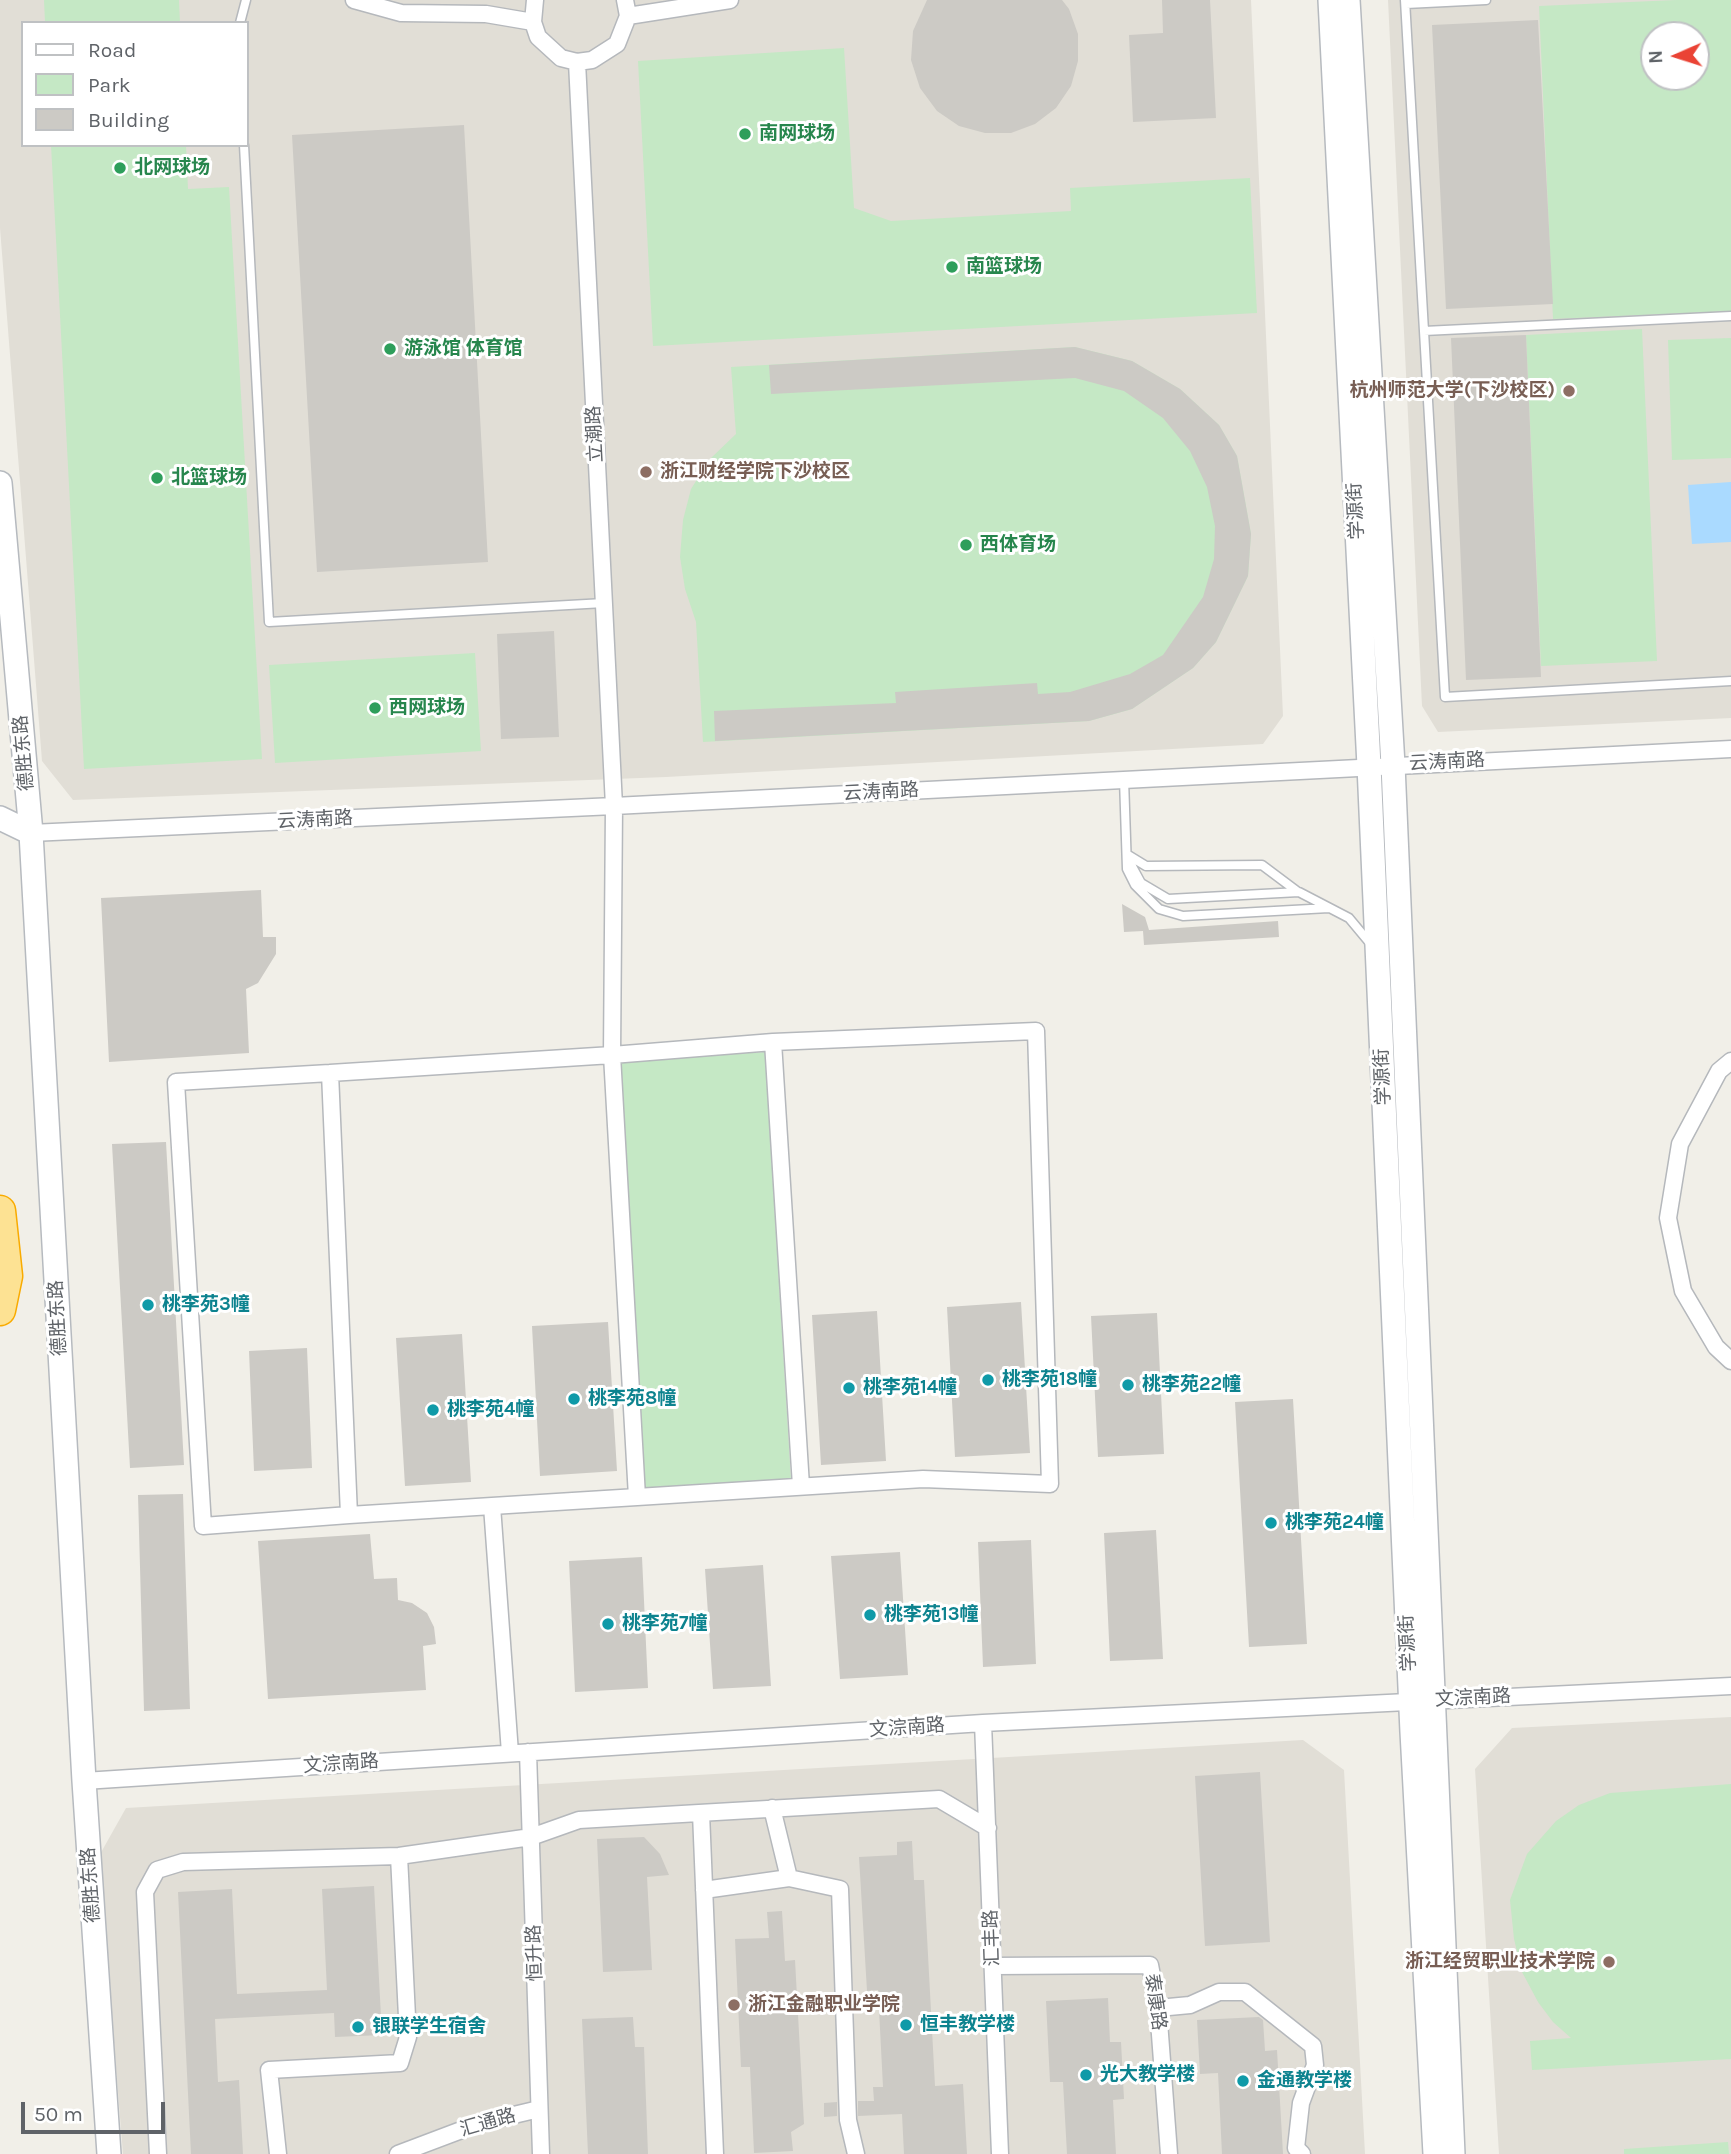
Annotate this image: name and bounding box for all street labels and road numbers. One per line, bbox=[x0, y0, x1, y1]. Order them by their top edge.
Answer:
street label: 立潮路 bbox=[582, 405, 608, 463]
street label: 学源街 bbox=[1343, 482, 1369, 540]
street label: 德胜东路 bbox=[9, 714, 39, 792]
street label: 云涛南路 bbox=[1408, 749, 1486, 775]
street label: 云涛南路 bbox=[842, 779, 920, 805]
street label: 云涛南路 bbox=[276, 807, 354, 833]
street label: 学源街 bbox=[1371, 1048, 1395, 1106]
street label: 德胜东路 bbox=[45, 1279, 71, 1357]
street label: 学源街 bbox=[1395, 1614, 1421, 1672]
street label: 文淙南路 bbox=[1434, 1685, 1512, 1711]
street label: 文淙南路 bbox=[868, 1714, 946, 1742]
street label: 文淙南路 bbox=[302, 1750, 380, 1778]
street label: 德胜东路 bbox=[77, 1846, 105, 1924]
street label: 汇丰路 bbox=[980, 1909, 1004, 1967]
street label: 恒升路 bbox=[523, 1924, 547, 1982]
street label: 泰康路 bbox=[1140, 1972, 1170, 2032]
street label: 汇通路 bbox=[457, 2104, 519, 2142]

